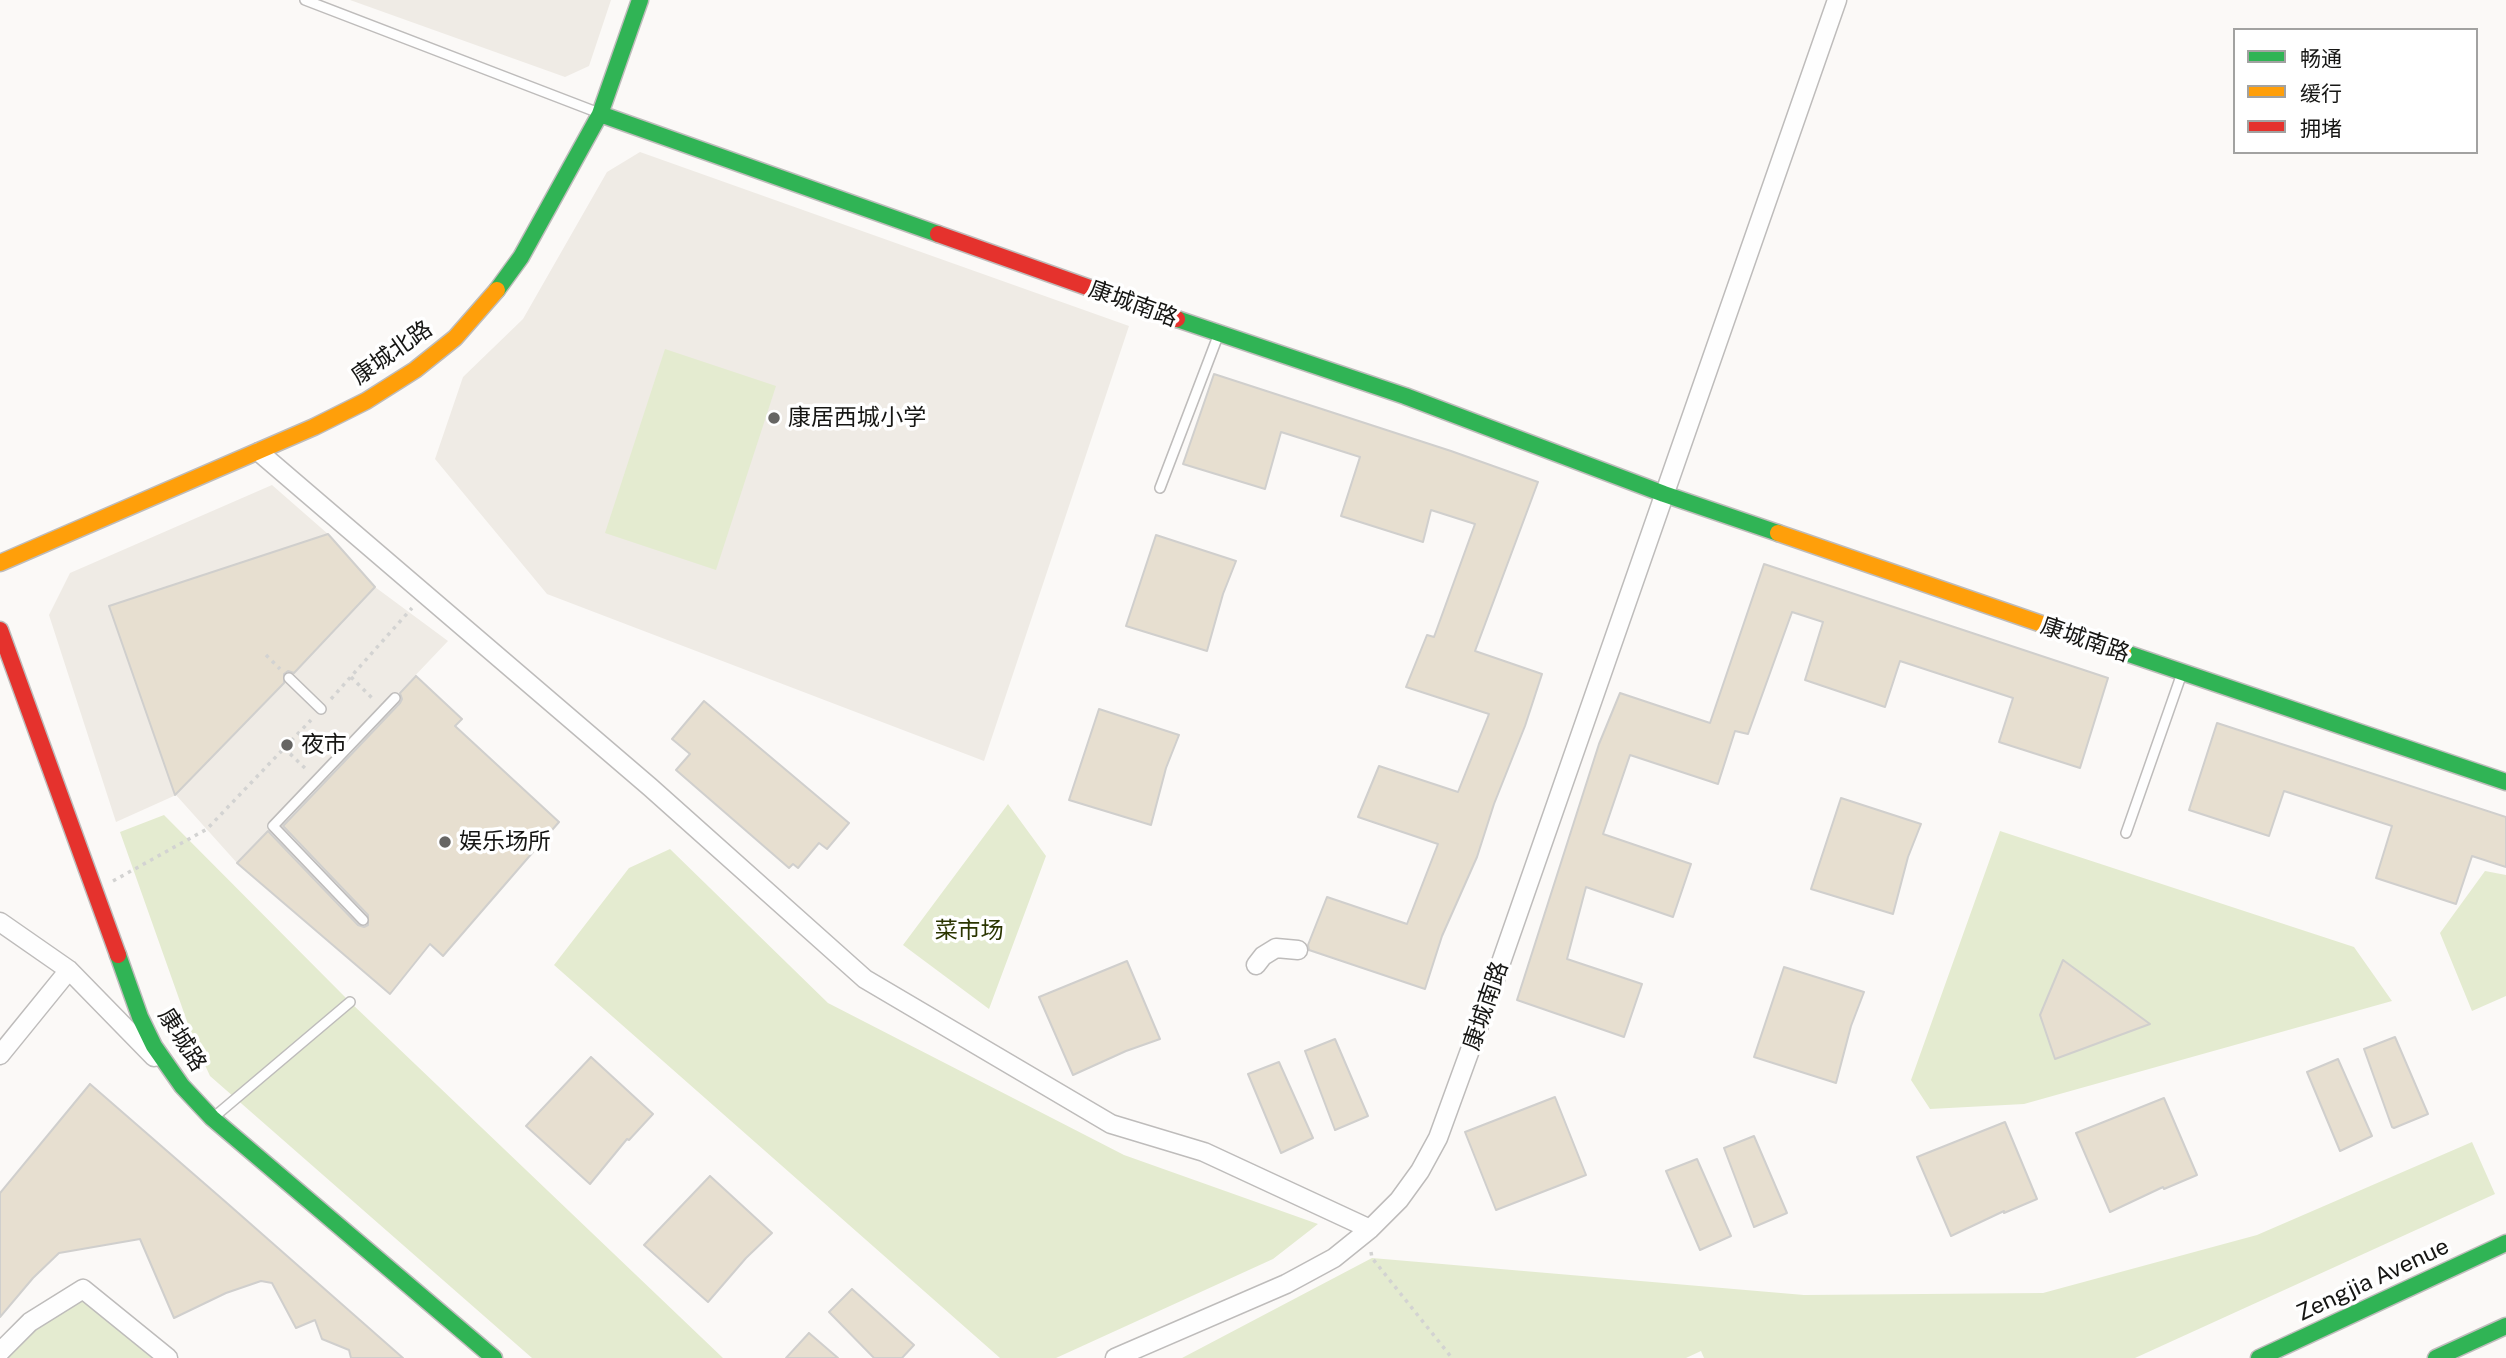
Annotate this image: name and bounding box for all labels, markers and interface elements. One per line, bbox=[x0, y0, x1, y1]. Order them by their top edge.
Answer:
legend bbox=[2233, 28, 2478, 154]
text: 畅通 bbox=[2300, 46, 2342, 71]
text: 缓行 bbox=[2300, 81, 2342, 106]
text: 拥堵 bbox=[2300, 116, 2342, 141]
street label: 康城南路 bbox=[1085, 275, 1181, 333]
street label: 康城北路 bbox=[346, 315, 438, 391]
place label: 康居西城小学 bbox=[788, 404, 926, 432]
marker: 康居西城小学 bbox=[766, 410, 782, 426]
street label: 康城南路 bbox=[2037, 612, 2133, 668]
place label: 夜市 bbox=[301, 731, 347, 759]
marker: 夜市 bbox=[279, 737, 295, 753]
place label: 娱乐场所 bbox=[459, 828, 551, 856]
marker: 娱乐场所 bbox=[437, 834, 453, 850]
park label: 菜市场 bbox=[935, 917, 1003, 945]
street label: 康城南路 bbox=[1458, 958, 1514, 1054]
street label: 康城路 bbox=[152, 1003, 212, 1077]
street label: Zengjia Avenue bbox=[2292, 1233, 2454, 1327]

